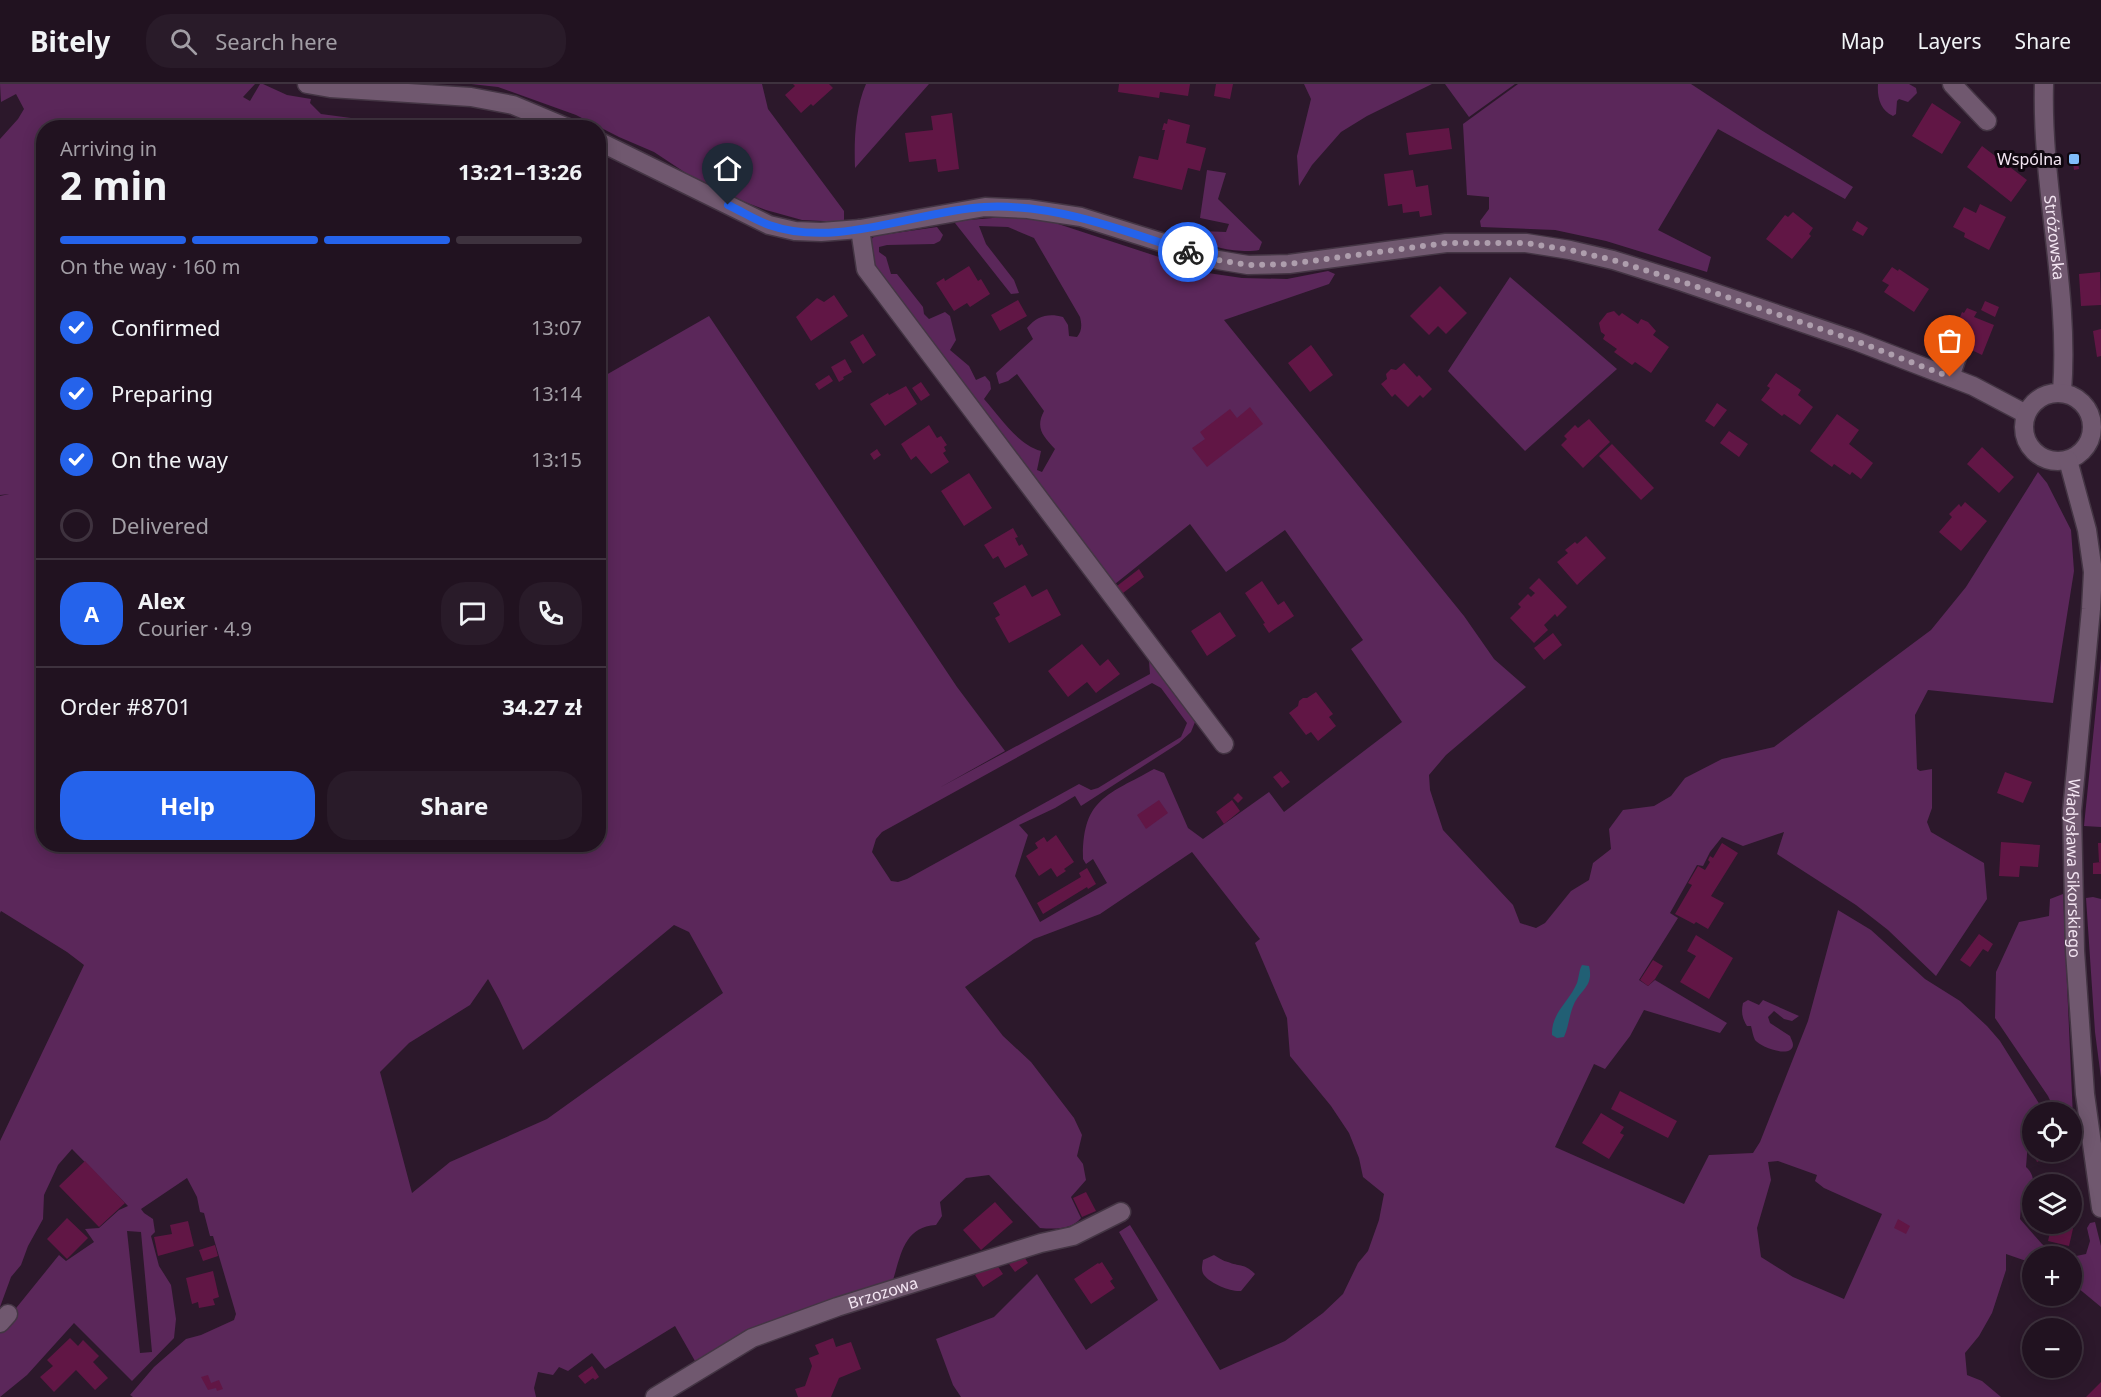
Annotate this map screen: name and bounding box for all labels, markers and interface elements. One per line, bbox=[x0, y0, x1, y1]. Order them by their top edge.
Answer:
search box bbox=[146, 14, 566, 68]
text: Bitely bbox=[30, 22, 110, 60]
icon: search bbox=[167, 25, 200, 58]
text: Search here bbox=[215, 26, 338, 56]
text: Map bbox=[1841, 27, 1885, 55]
text: Layers bbox=[1918, 27, 1982, 55]
text: Share bbox=[2015, 27, 2071, 55]
text: Arriving in bbox=[60, 135, 157, 162]
pin bbox=[702, 143, 753, 205]
place label: Wspólna bbox=[1997, 148, 2062, 170]
icon: home bbox=[711, 152, 744, 185]
marker: Wspólna bbox=[2067, 152, 2081, 166]
text: 13:21–13:26 bbox=[458, 156, 582, 186]
text: 2 min bbox=[60, 158, 167, 211]
street label: Stróżowska bbox=[2039, 194, 2070, 281]
courier bbox=[1158, 222, 1218, 282]
icon: bike bbox=[1172, 236, 1205, 269]
text: On the way · 160 m bbox=[60, 253, 240, 280]
icon: check bbox=[60, 311, 93, 344]
text: Confirmed bbox=[111, 312, 221, 342]
text: 13:07 bbox=[531, 314, 582, 341]
pin bbox=[1924, 315, 1975, 377]
icon: bag bbox=[1933, 324, 1966, 357]
icon: check bbox=[60, 377, 93, 410]
text: Preparing bbox=[111, 378, 213, 408]
text: 13:14 bbox=[531, 380, 582, 407]
icon: check bbox=[60, 443, 93, 476]
text: On the way bbox=[111, 444, 228, 474]
text: 13:15 bbox=[531, 446, 582, 473]
text: Delivered bbox=[111, 510, 209, 540]
button: chat bbox=[441, 582, 504, 645]
button: phone bbox=[519, 582, 582, 645]
text: Alex bbox=[138, 585, 185, 615]
text: A bbox=[84, 598, 99, 628]
text: Courier · 4.9 bbox=[138, 615, 252, 642]
text: Order #8701 bbox=[60, 691, 191, 721]
text: 34.27 zł bbox=[502, 691, 582, 721]
button: Help bbox=[60, 771, 315, 840]
button: Share bbox=[327, 771, 582, 840]
street label: Władysława Sikorskiego bbox=[2061, 778, 2086, 958]
map controls bbox=[2022, 1102, 2082, 1378]
button: locate bbox=[2022, 1102, 2082, 1162]
button: layers bbox=[2022, 1174, 2082, 1234]
button: + bbox=[2022, 1246, 2082, 1306]
street label: Brzozowa bbox=[845, 1271, 921, 1314]
button: − bbox=[2022, 1318, 2082, 1378]

